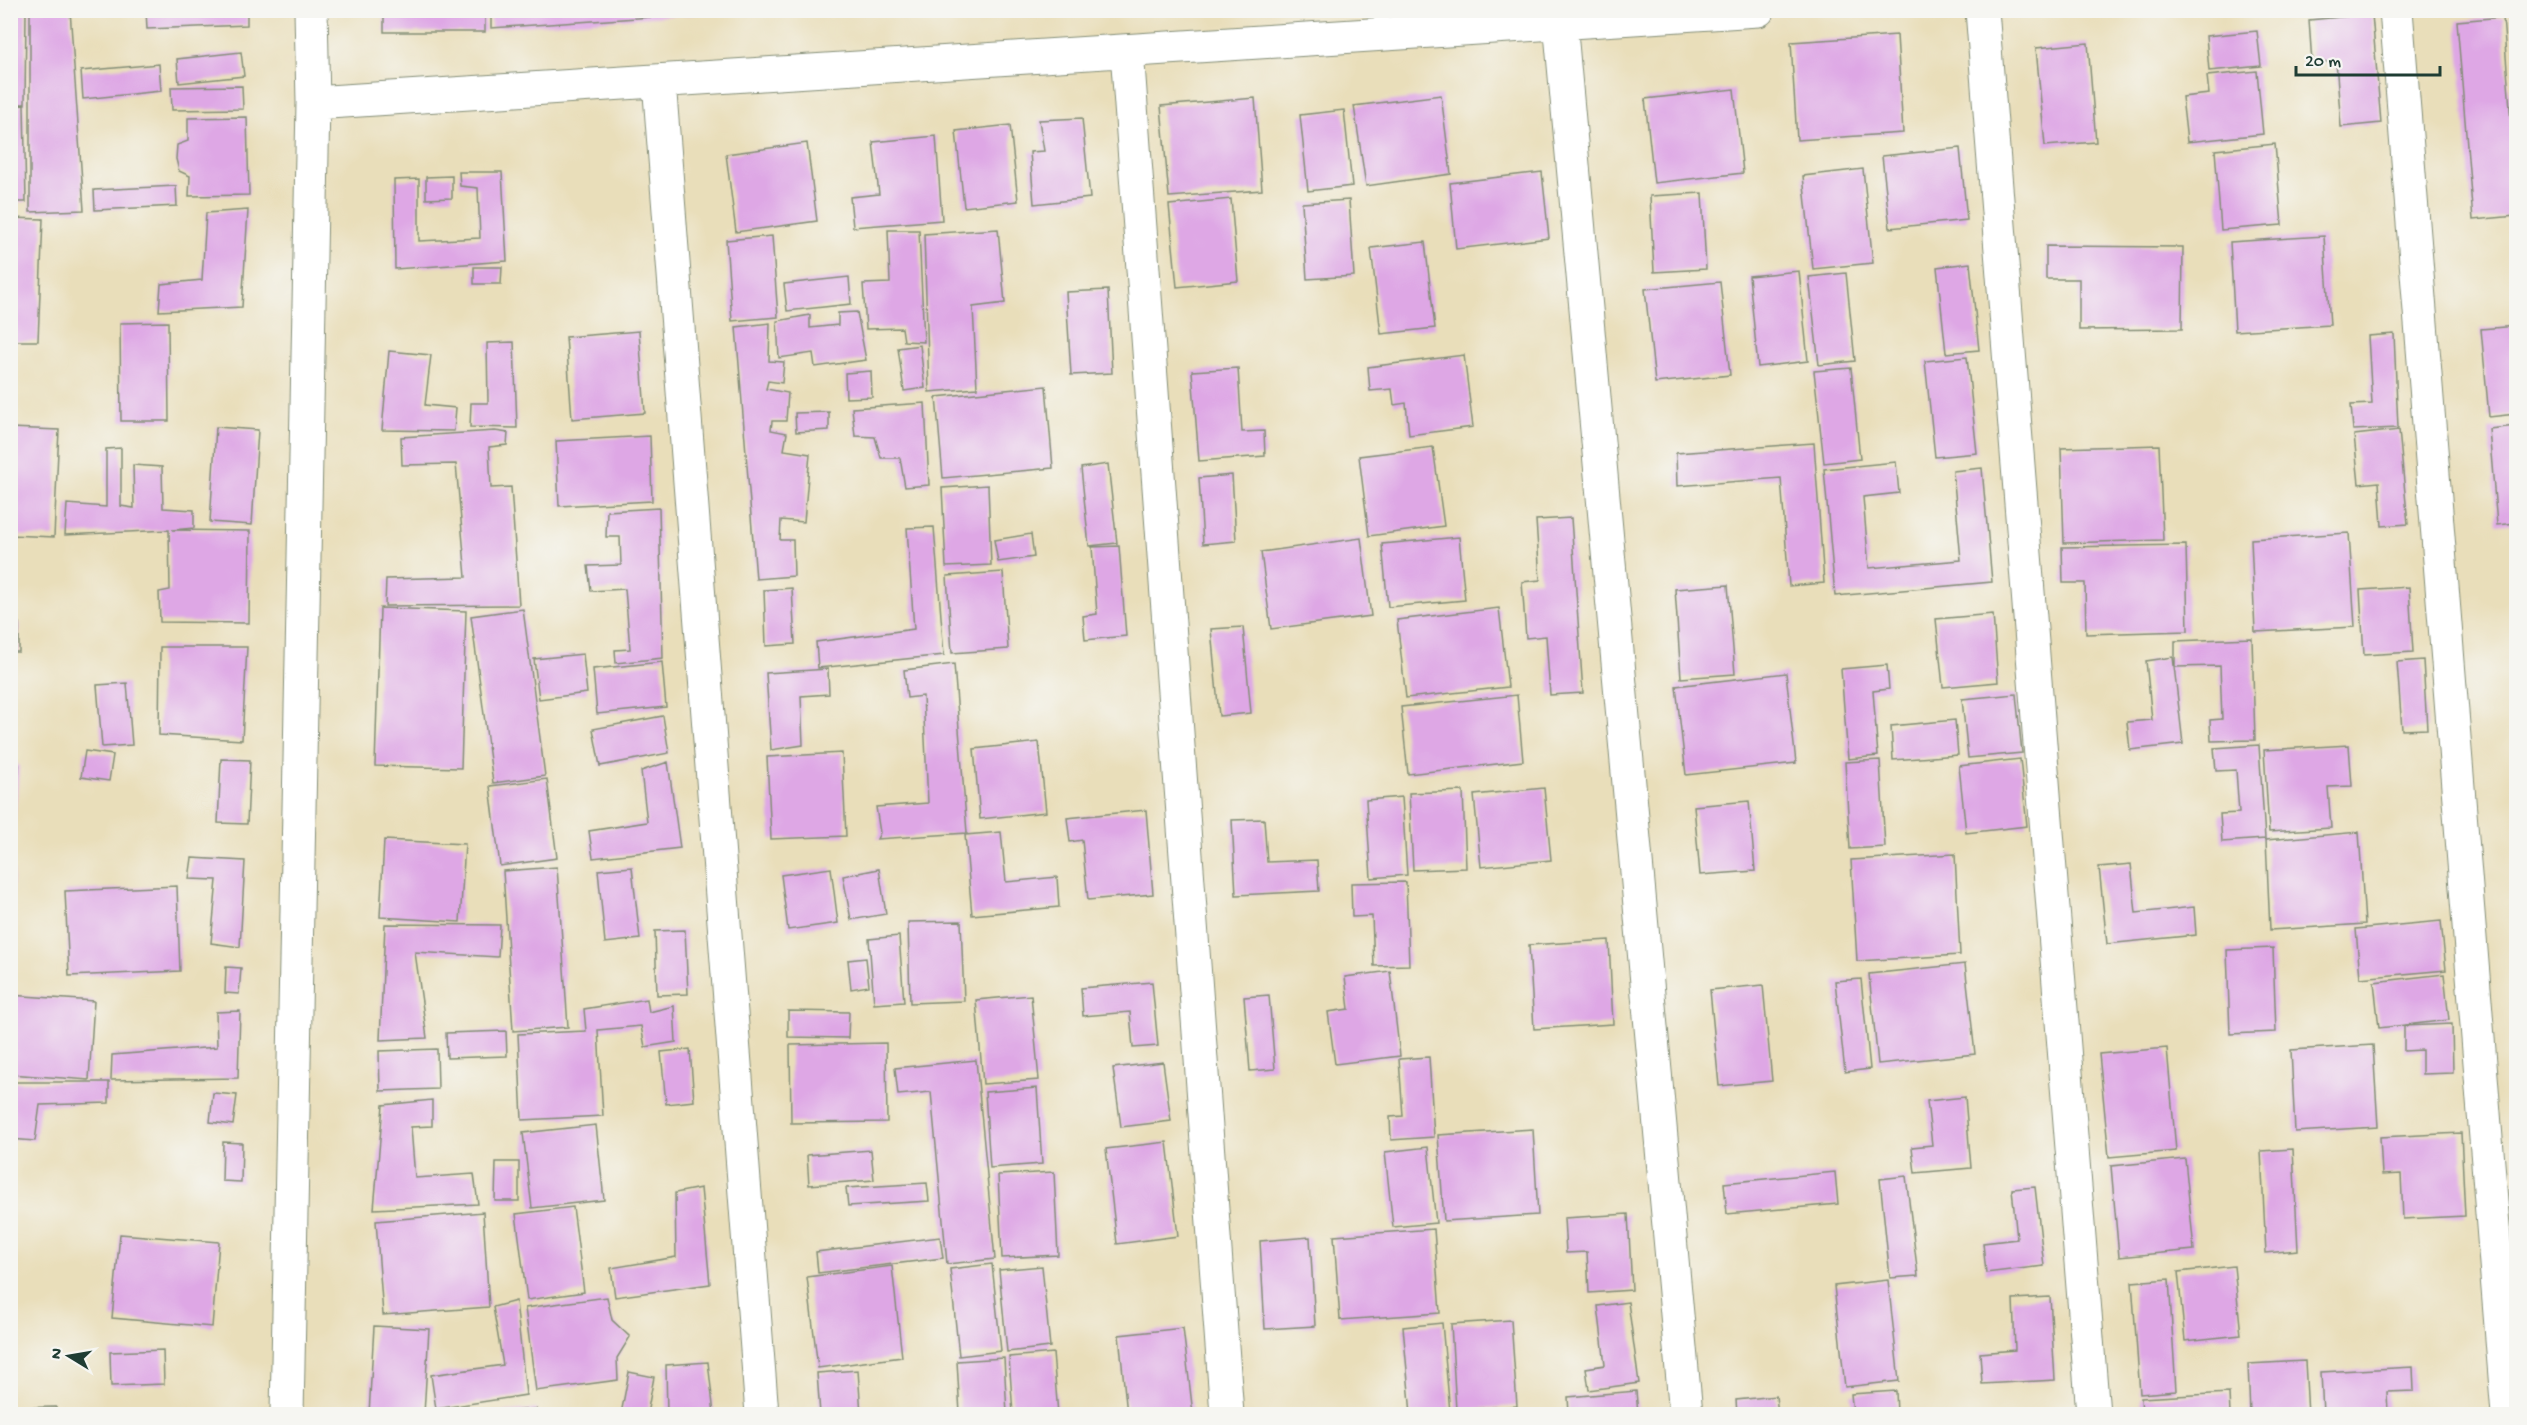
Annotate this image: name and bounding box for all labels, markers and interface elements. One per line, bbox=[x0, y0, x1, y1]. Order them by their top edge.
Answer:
scale bar bbox=[2296, 39, 2440, 77]
text: 20 m bbox=[2305, 52, 2341, 73]
north arrow bbox=[39, 1326, 99, 1386]
text: N bbox=[47, 1346, 68, 1361]

